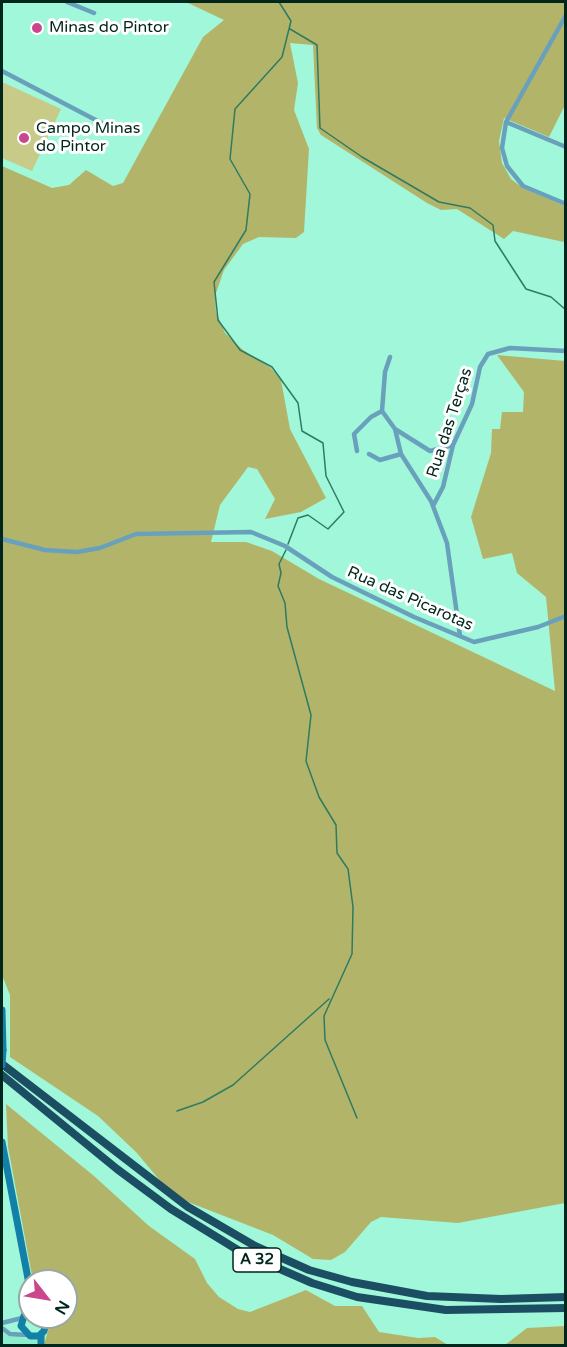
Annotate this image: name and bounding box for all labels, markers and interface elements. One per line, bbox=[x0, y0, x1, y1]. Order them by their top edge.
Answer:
place label: Minas do Pintor bbox=[49, 18, 169, 38]
marker: Minas do Pintor bbox=[30, 21, 44, 35]
place label: Campo Minas do Pintor bbox=[36, 119, 140, 157]
marker: Campo Minas do Pintor bbox=[17, 131, 31, 145]
street label: Rua das Terças bbox=[423, 366, 477, 480]
street label: Rua das Picarotas bbox=[344, 563, 476, 635]
road number: A 32 bbox=[233, 1248, 281, 1272]
north arrow bbox=[18, 1269, 78, 1329]
text: N bbox=[50, 1297, 74, 1318]

